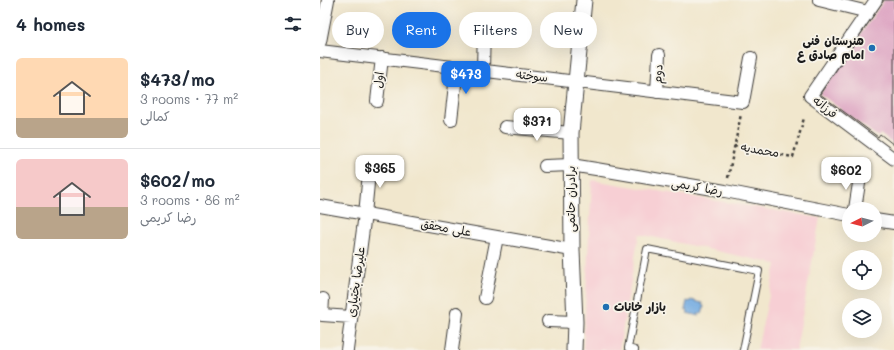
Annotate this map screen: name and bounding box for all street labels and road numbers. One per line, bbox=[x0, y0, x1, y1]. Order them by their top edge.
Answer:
street label: دوم bbox=[649, 64, 667, 84]
street label: سوخته bbox=[515, 65, 549, 85]
street label: اول bbox=[369, 71, 388, 89]
street label: فرزانه bbox=[810, 91, 841, 121]
street label: محمدیه bbox=[740, 138, 781, 160]
street label: برادران حاتمی bbox=[562, 166, 579, 232]
street label: رضا کریمی bbox=[670, 174, 724, 199]
street label: علی محقق bbox=[420, 215, 473, 240]
street label: علیرضا بختیاری bbox=[342, 245, 369, 318]

